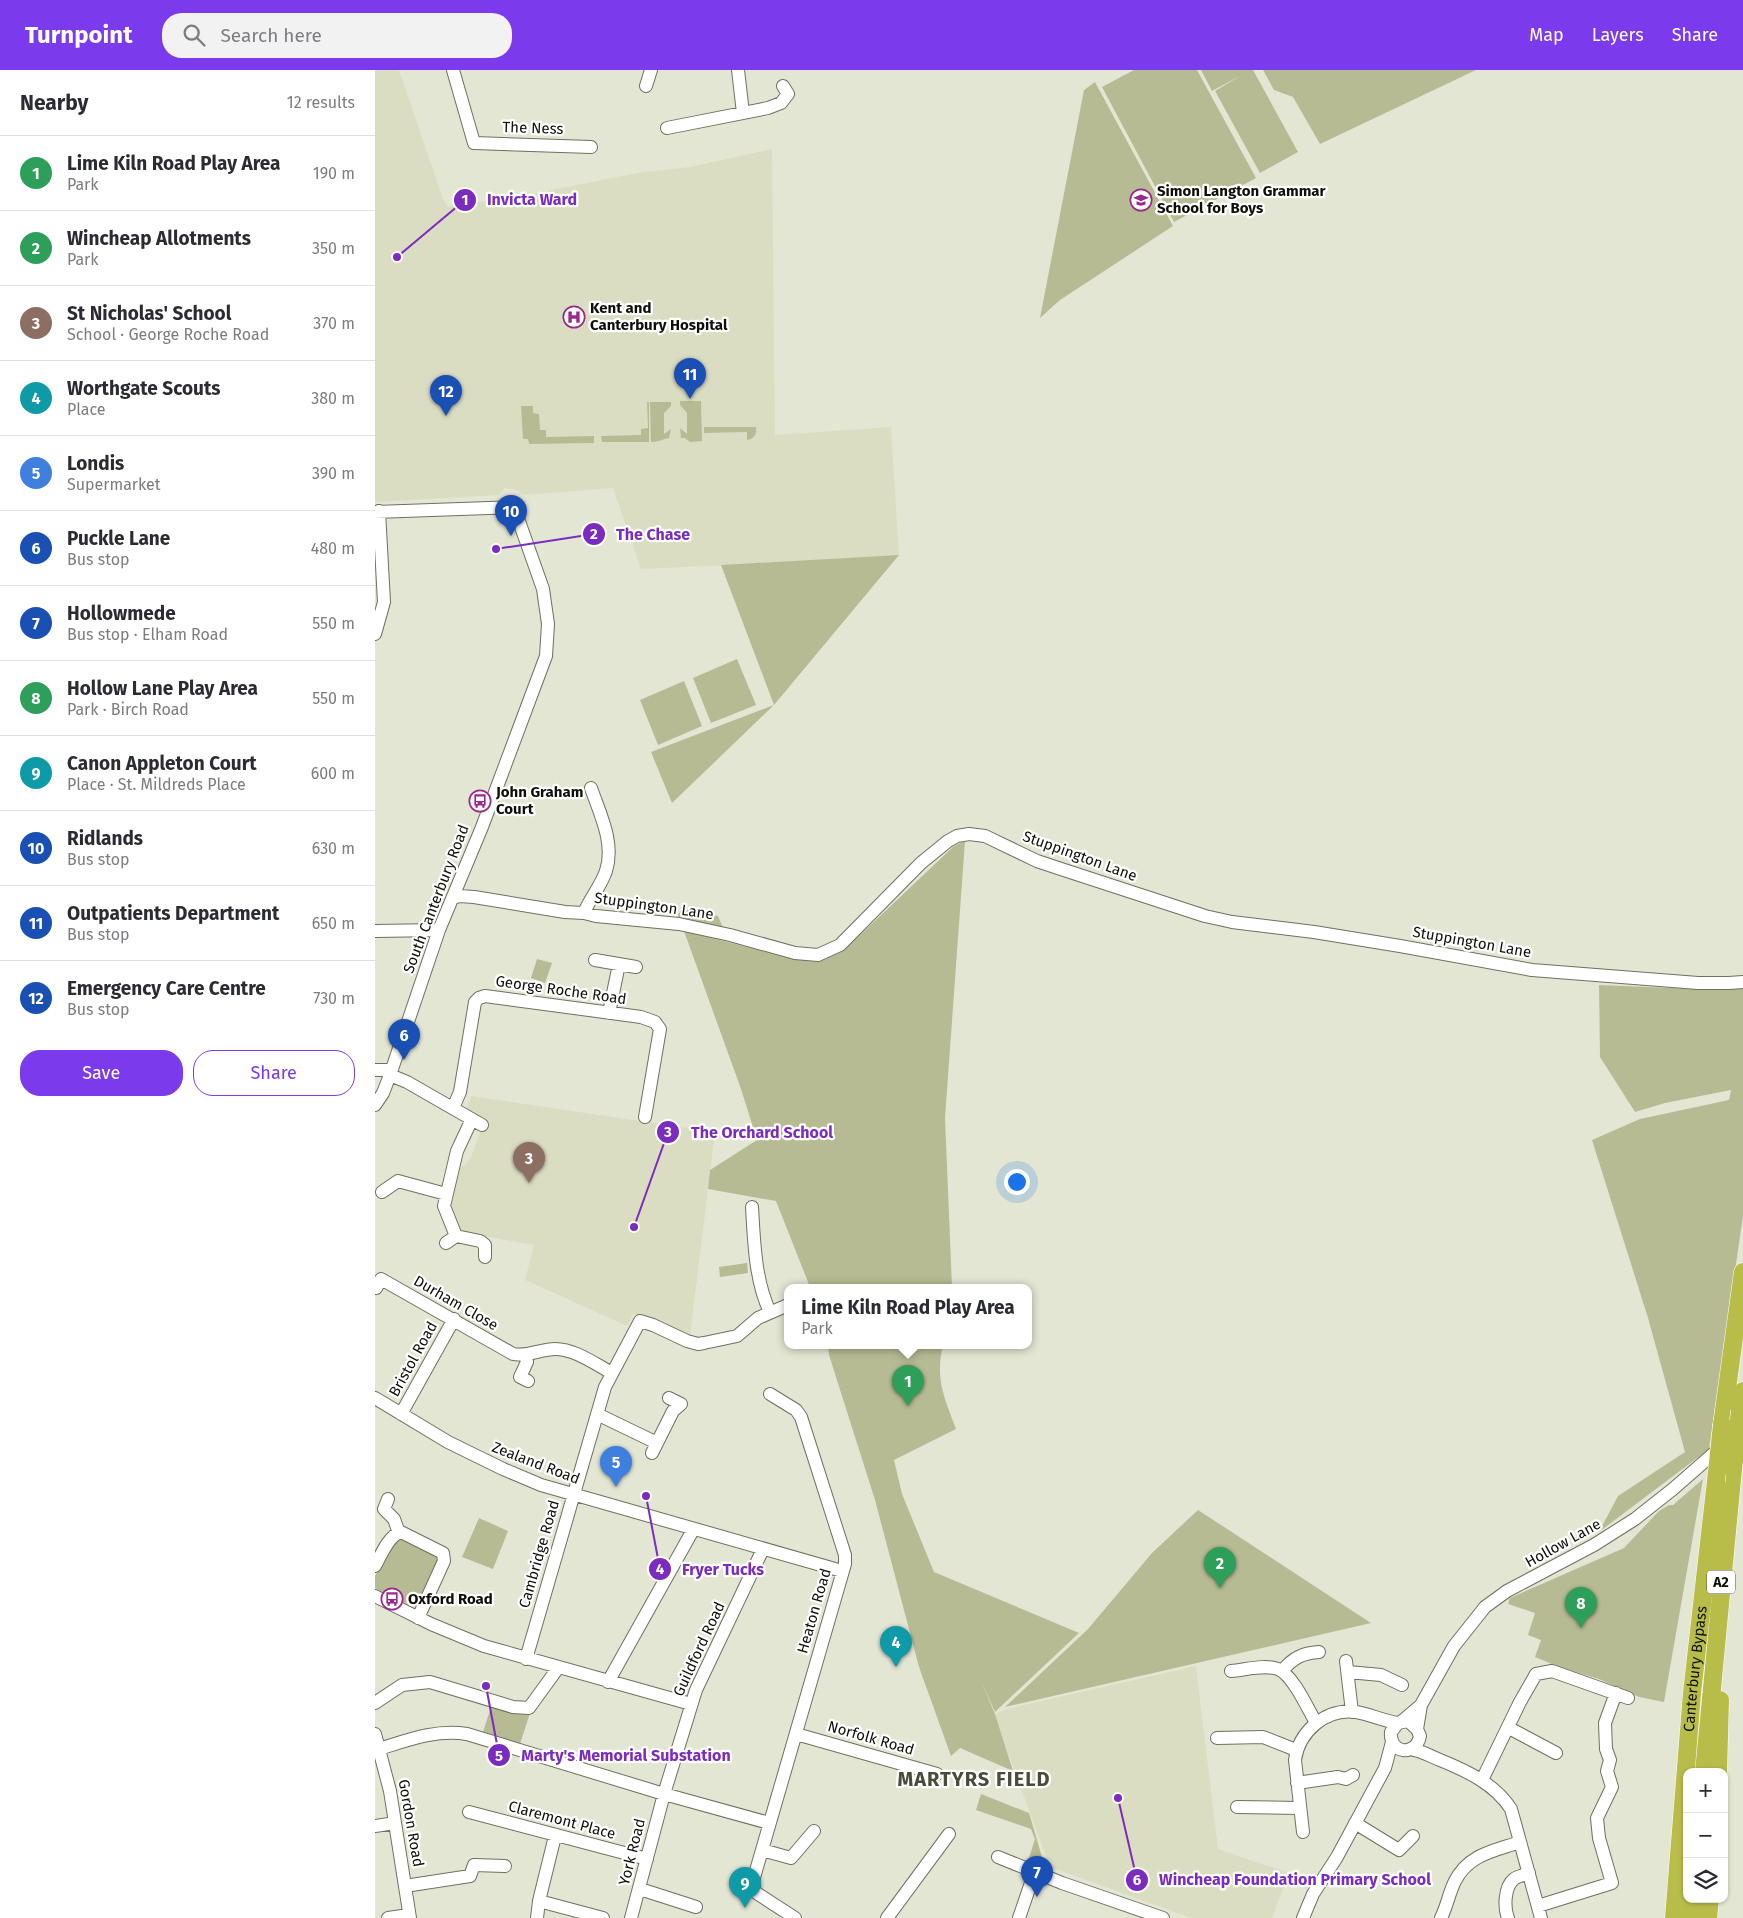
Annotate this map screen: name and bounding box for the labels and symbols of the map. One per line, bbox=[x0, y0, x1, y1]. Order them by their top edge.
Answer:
street label: The Ness bbox=[502, 118, 564, 138]
place label: Simon Langton Grammar School for Boys bbox=[1157, 182, 1327, 217]
callout: Invicta Ward bbox=[452, 184, 587, 215]
school or university icon: Simon Langton Grammar School for Boys bbox=[1129, 188, 1153, 212]
text: Invicta Ward bbox=[487, 190, 577, 209]
text: 1 bbox=[462, 191, 468, 209]
place label: Kent and Canterbury Hospital bbox=[590, 299, 728, 334]
hospital icon: Kent and Canterbury Hospital bbox=[562, 305, 586, 329]
pin: 11 bbox=[674, 358, 706, 399]
pin: 12 bbox=[430, 375, 462, 416]
pin: 10 bbox=[495, 495, 527, 536]
callout: The Chase bbox=[581, 519, 700, 550]
text: 2 bbox=[590, 525, 598, 543]
text: The Chase bbox=[616, 525, 690, 544]
place label: John Graham Court bbox=[495, 783, 583, 818]
bus stop icon: John Graham Court bbox=[468, 789, 492, 813]
street label: South Canterbury Road bbox=[399, 822, 473, 976]
street label: Stuppington Lane bbox=[1020, 827, 1140, 885]
street label: Stuppington Lane bbox=[593, 889, 715, 923]
street label: Stuppington Lane bbox=[1411, 923, 1533, 961]
street label: George Roche Road bbox=[494, 972, 628, 1008]
pin: 6 bbox=[388, 1019, 420, 1060]
callout: The Orchard School bbox=[656, 1117, 843, 1148]
text: 3 bbox=[663, 1123, 672, 1141]
text: The Orchard School bbox=[691, 1123, 833, 1142]
pin: 3 bbox=[513, 1142, 545, 1183]
your location bbox=[1004, 1169, 1030, 1195]
street label: Durham Close bbox=[411, 1272, 501, 1334]
street label: Bristol Road bbox=[385, 1318, 441, 1400]
pin: 1 bbox=[892, 1365, 924, 1406]
street label: Zealand Road bbox=[490, 1438, 582, 1488]
pin: 5 bbox=[600, 1446, 632, 1487]
street label: Cambridge Road bbox=[515, 1498, 563, 1610]
street label: Hollow Lane bbox=[1522, 1515, 1604, 1571]
pin: 2 bbox=[1204, 1547, 1236, 1588]
callout: Fryer Tucks bbox=[647, 1554, 774, 1585]
text: 4 bbox=[656, 1560, 665, 1578]
text: Fryer Tucks bbox=[682, 1560, 764, 1579]
street label: Heaton Road bbox=[793, 1566, 835, 1656]
road number: A2 bbox=[1707, 1570, 1735, 1594]
bus stop icon: Oxford Road bbox=[380, 1587, 404, 1611]
pin: 8 bbox=[1565, 1587, 1597, 1628]
place label: Oxford Road bbox=[408, 1590, 493, 1608]
street label: Guildford Road bbox=[669, 1599, 729, 1699]
street label: Canterbury Bypass bbox=[1680, 1605, 1711, 1733]
pin: 4 bbox=[880, 1626, 912, 1667]
street label: Norfolk Road bbox=[826, 1717, 916, 1759]
callout: Marty's Memorial Substation bbox=[487, 1740, 741, 1771]
text: Marty's Memorial Substation bbox=[521, 1746, 731, 1765]
text: 5 bbox=[495, 1747, 503, 1765]
district label: MARTYRS FIELD bbox=[898, 1767, 1050, 1791]
street label: Gordon Road bbox=[394, 1778, 428, 1868]
street label: Claremont Place bbox=[506, 1797, 618, 1843]
street label: York Road bbox=[615, 1817, 649, 1887]
pin: 7 bbox=[1021, 1856, 1053, 1897]
callout: Wincheap Foundation Primary School bbox=[1124, 1864, 1441, 1895]
pin: 9 bbox=[729, 1867, 761, 1908]
text: Wincheap Foundation Primary School bbox=[1159, 1870, 1431, 1889]
text: 6 bbox=[1133, 1871, 1142, 1889]

